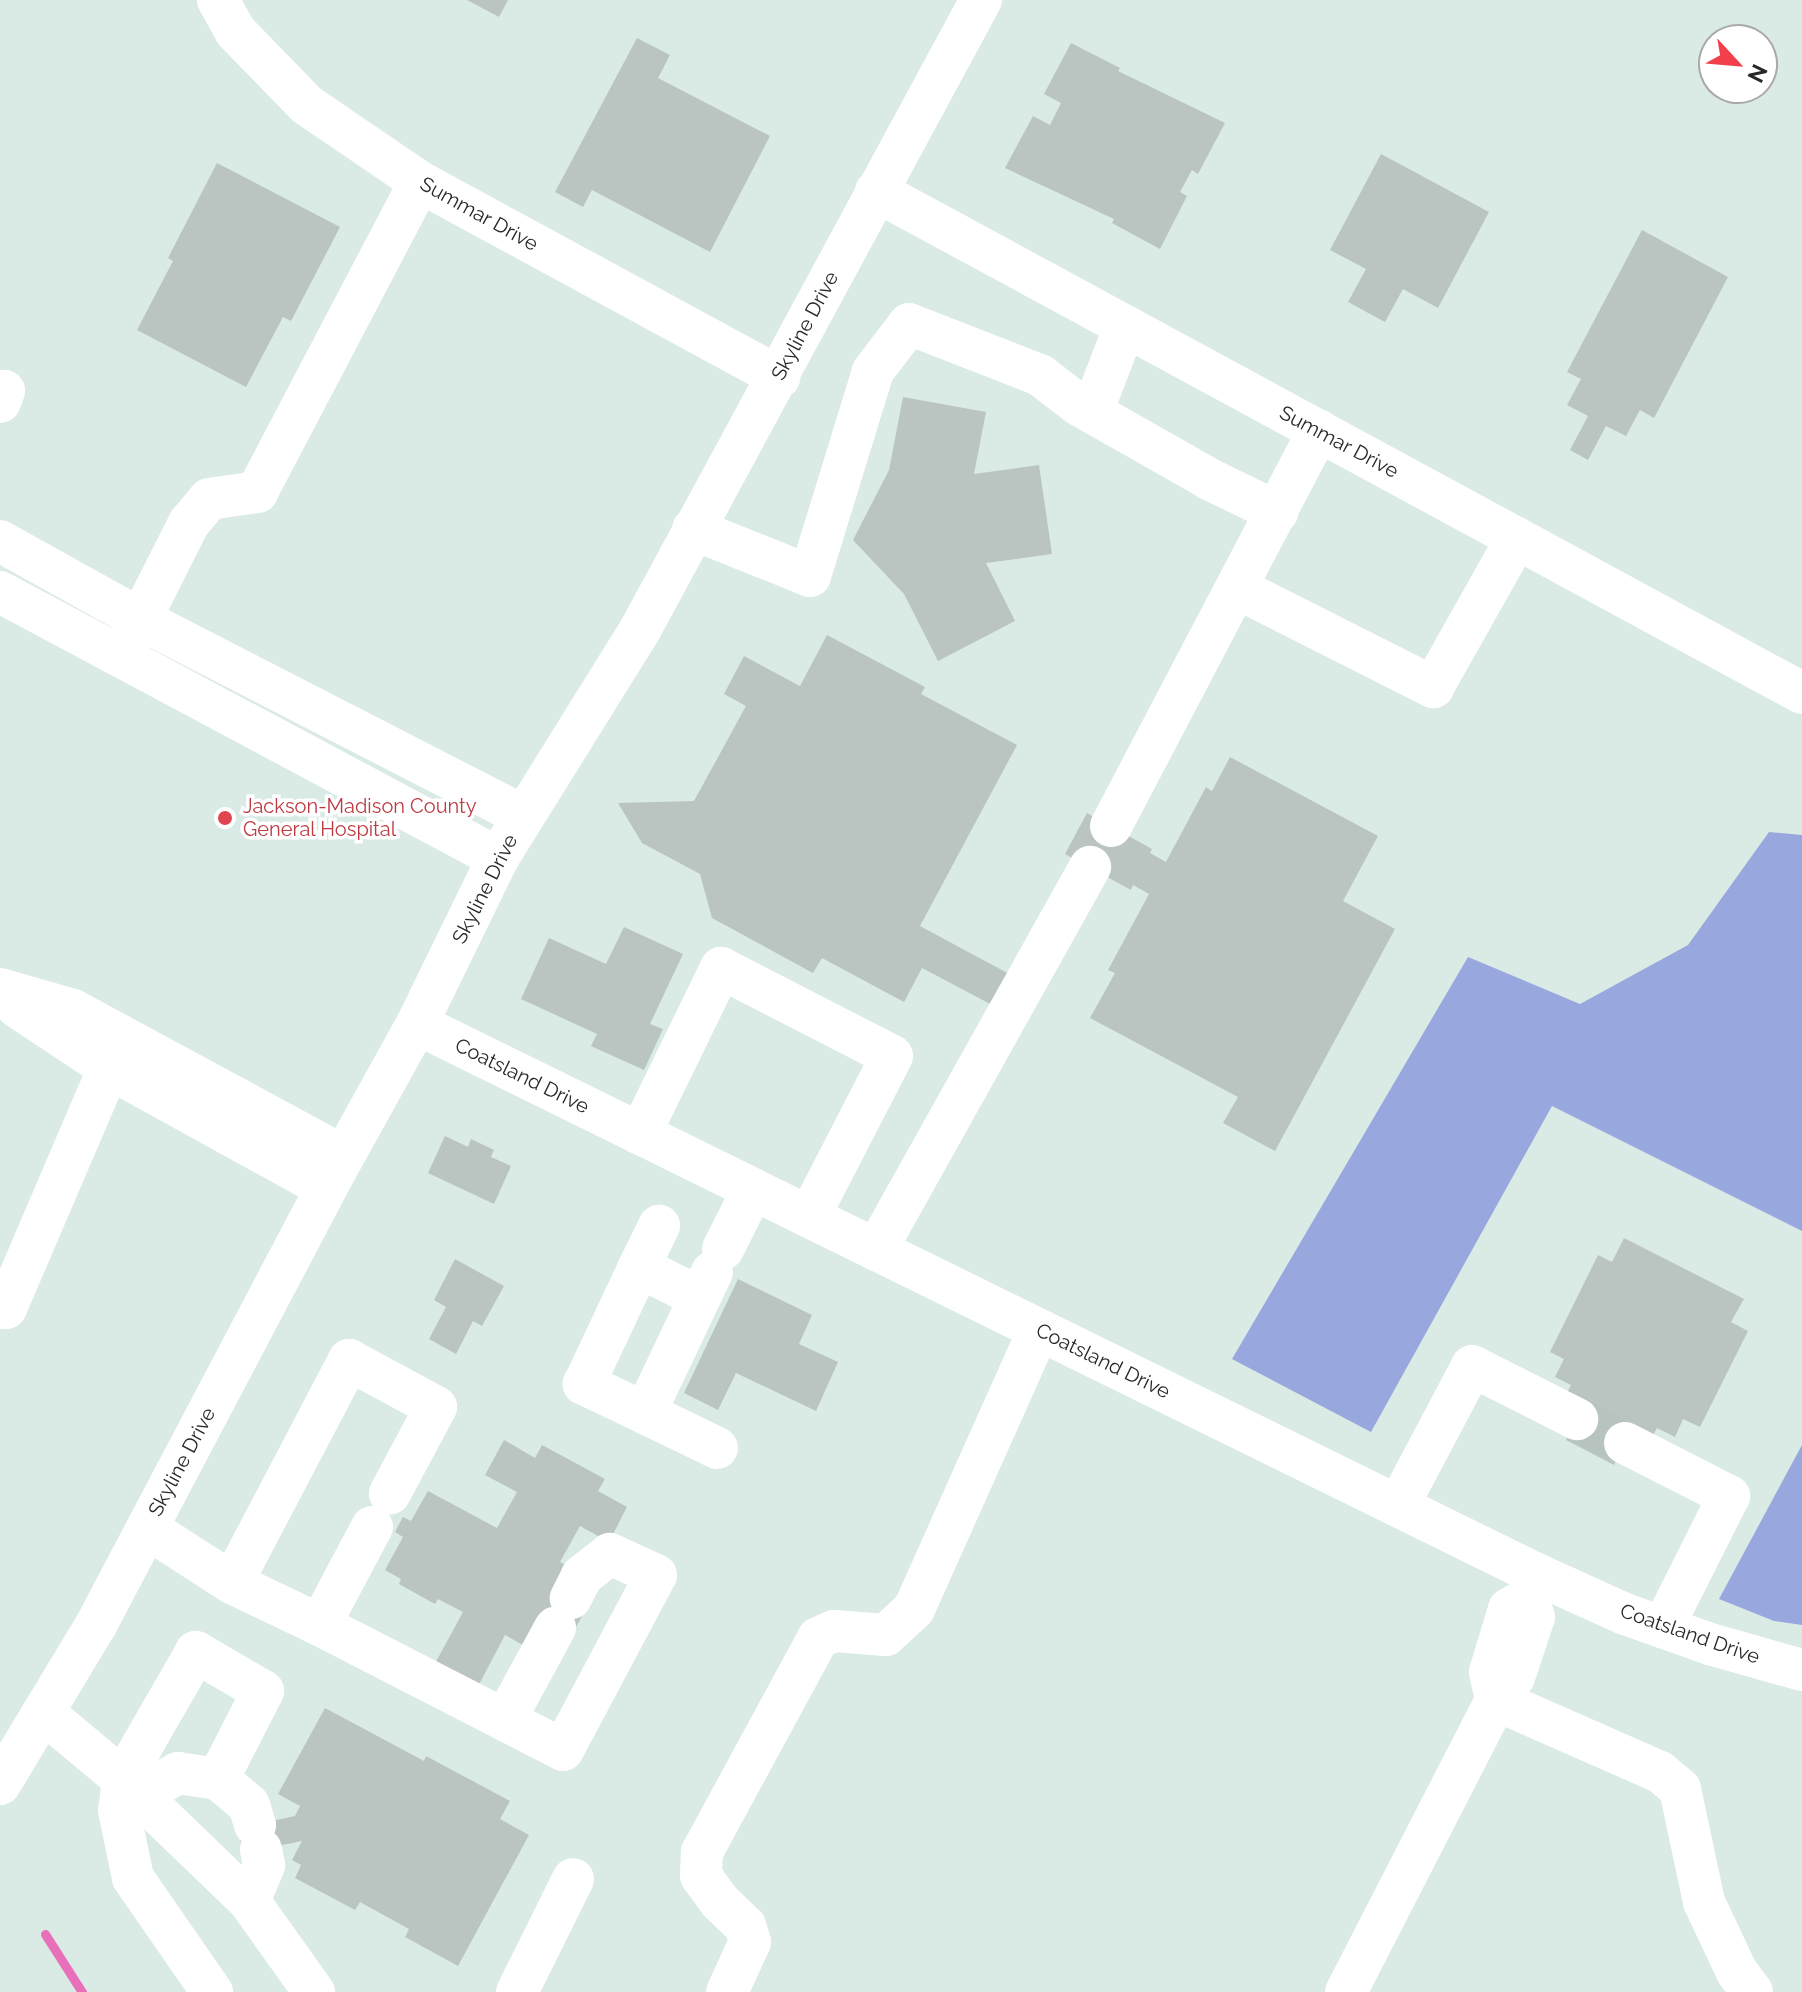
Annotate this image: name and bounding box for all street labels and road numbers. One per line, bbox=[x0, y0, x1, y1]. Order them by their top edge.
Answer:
street label: Summar Drive bbox=[416, 172, 542, 256]
street label: Skyline Drive bbox=[766, 268, 844, 384]
street label: Summar Drive bbox=[1275, 401, 1403, 483]
street label: Skyline Drive bbox=[447, 830, 523, 948]
street label: Coatsland Drive bbox=[451, 1033, 593, 1119]
street label: Coatsland Drive bbox=[1032, 1318, 1174, 1404]
street label: Skyline Drive bbox=[143, 1404, 221, 1520]
street label: Coatsland Drive bbox=[1617, 1599, 1763, 1669]

